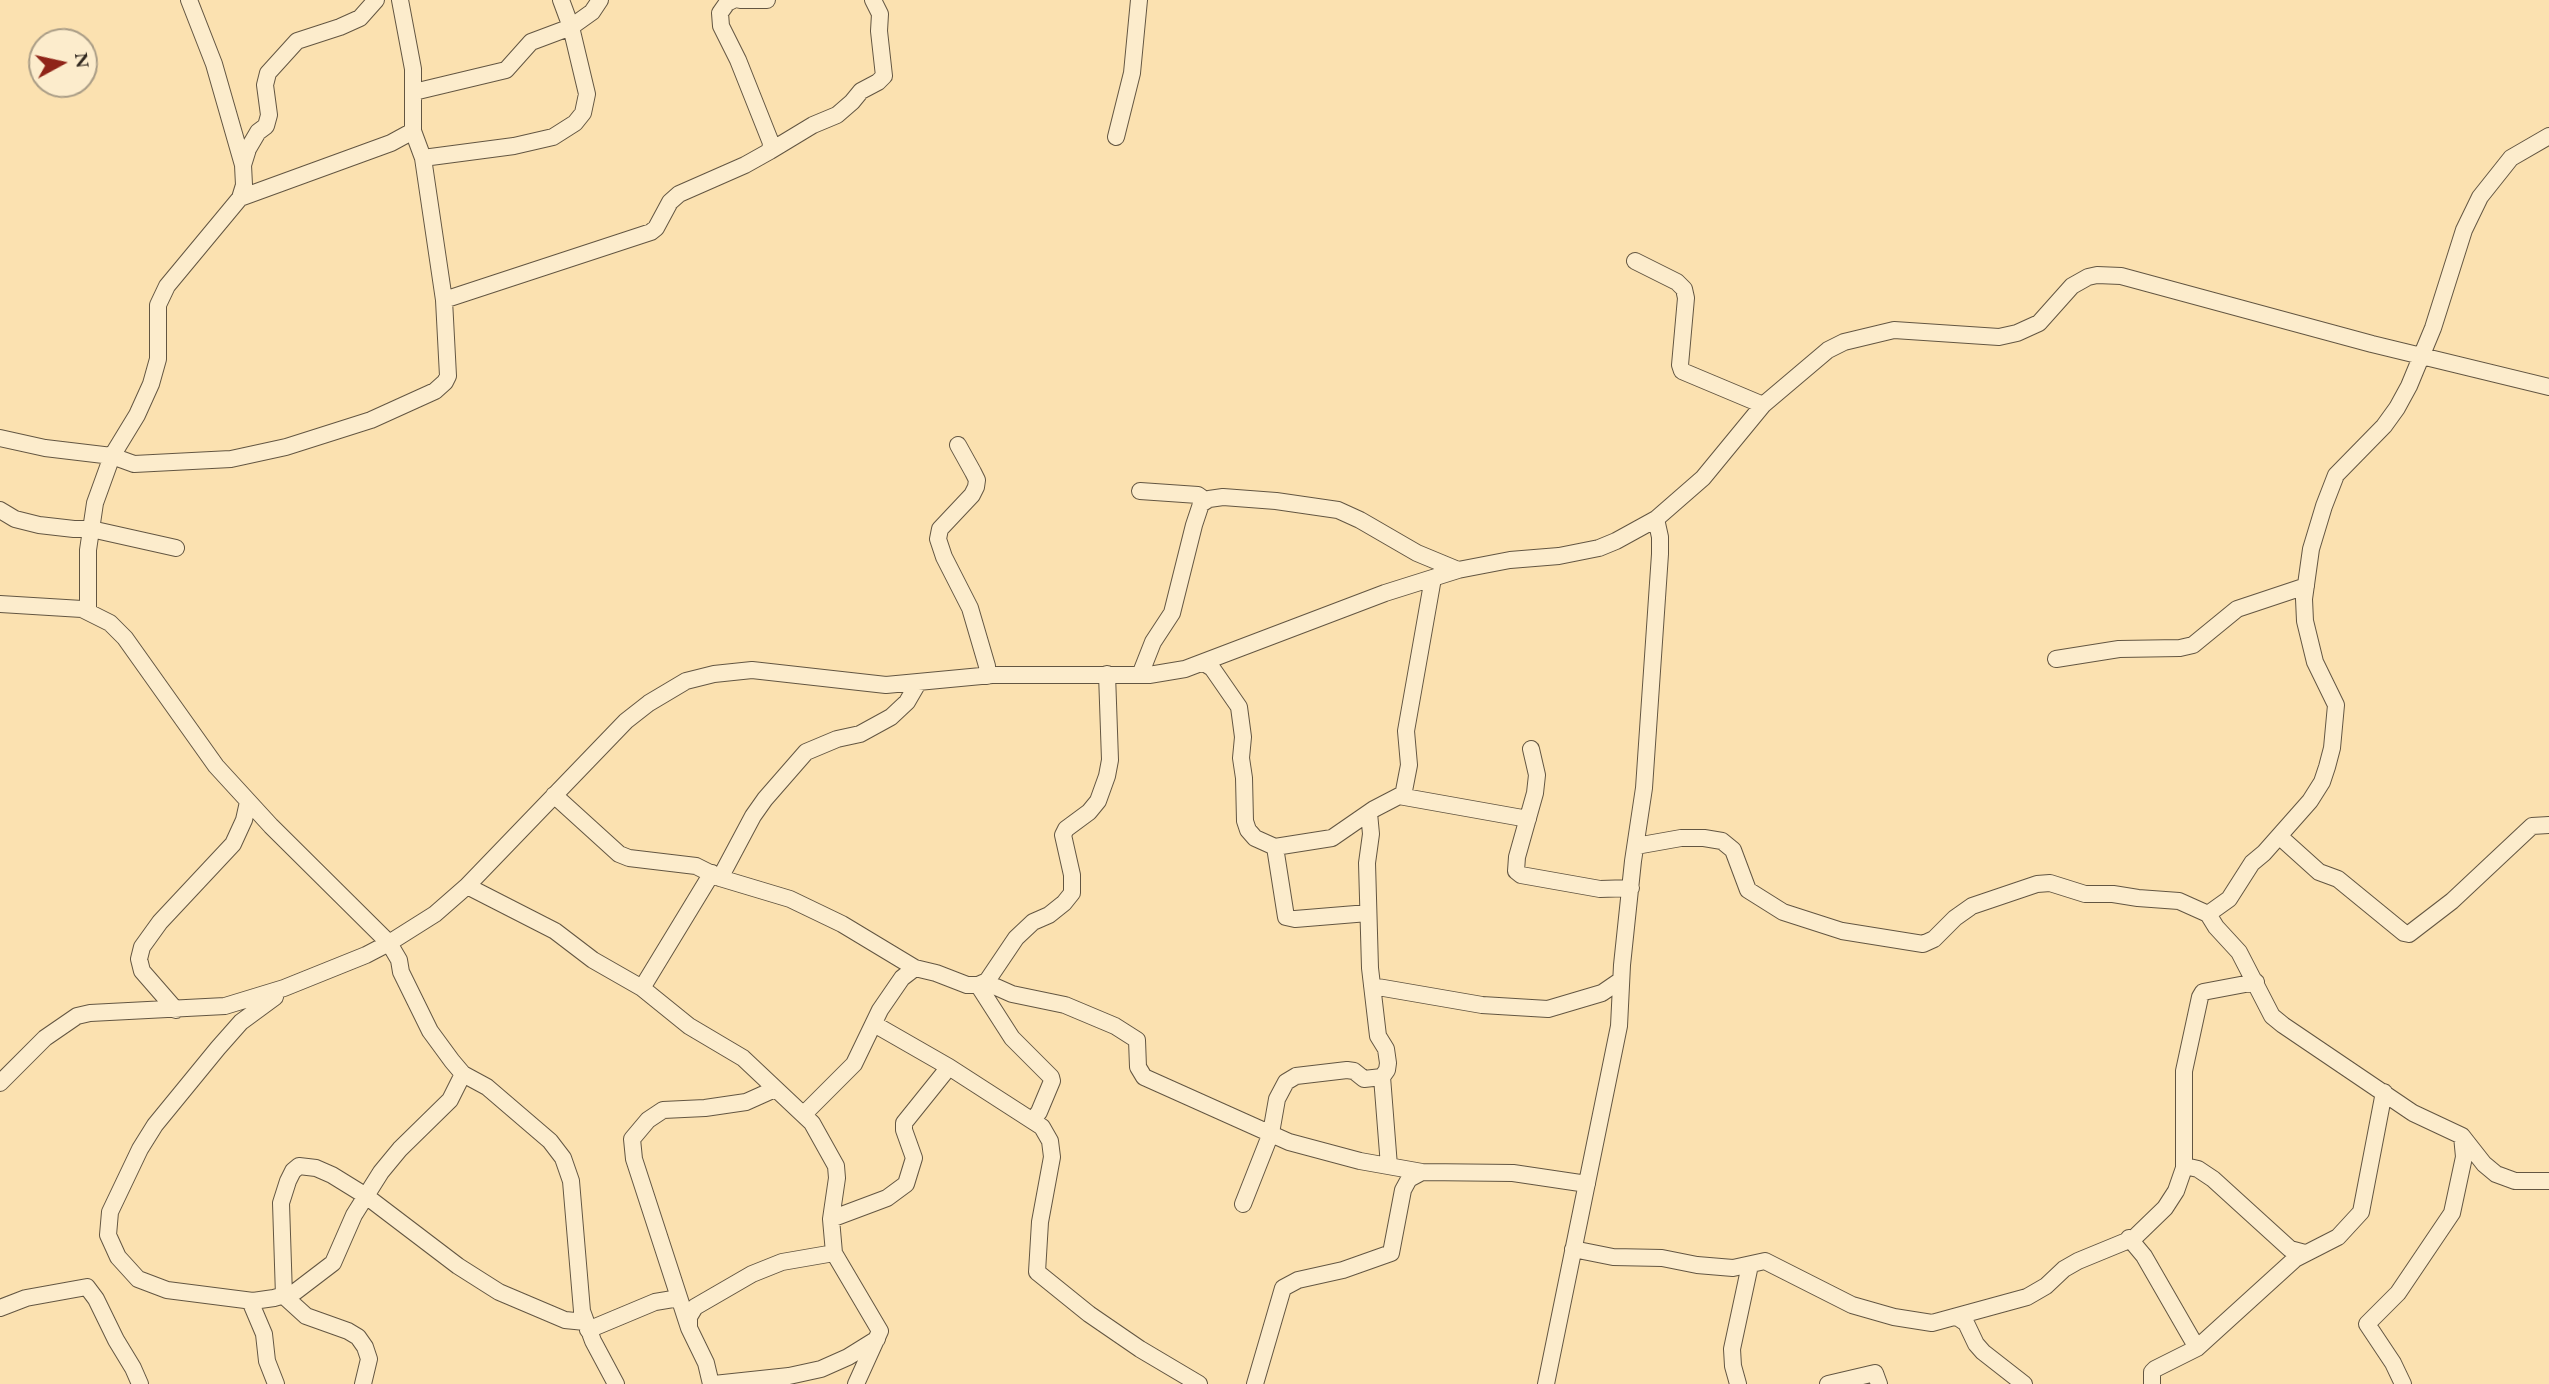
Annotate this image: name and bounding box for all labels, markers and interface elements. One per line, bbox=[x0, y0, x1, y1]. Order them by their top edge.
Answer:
north arrow bbox=[28, 28, 98, 98]
text: N bbox=[69, 51, 96, 70]

